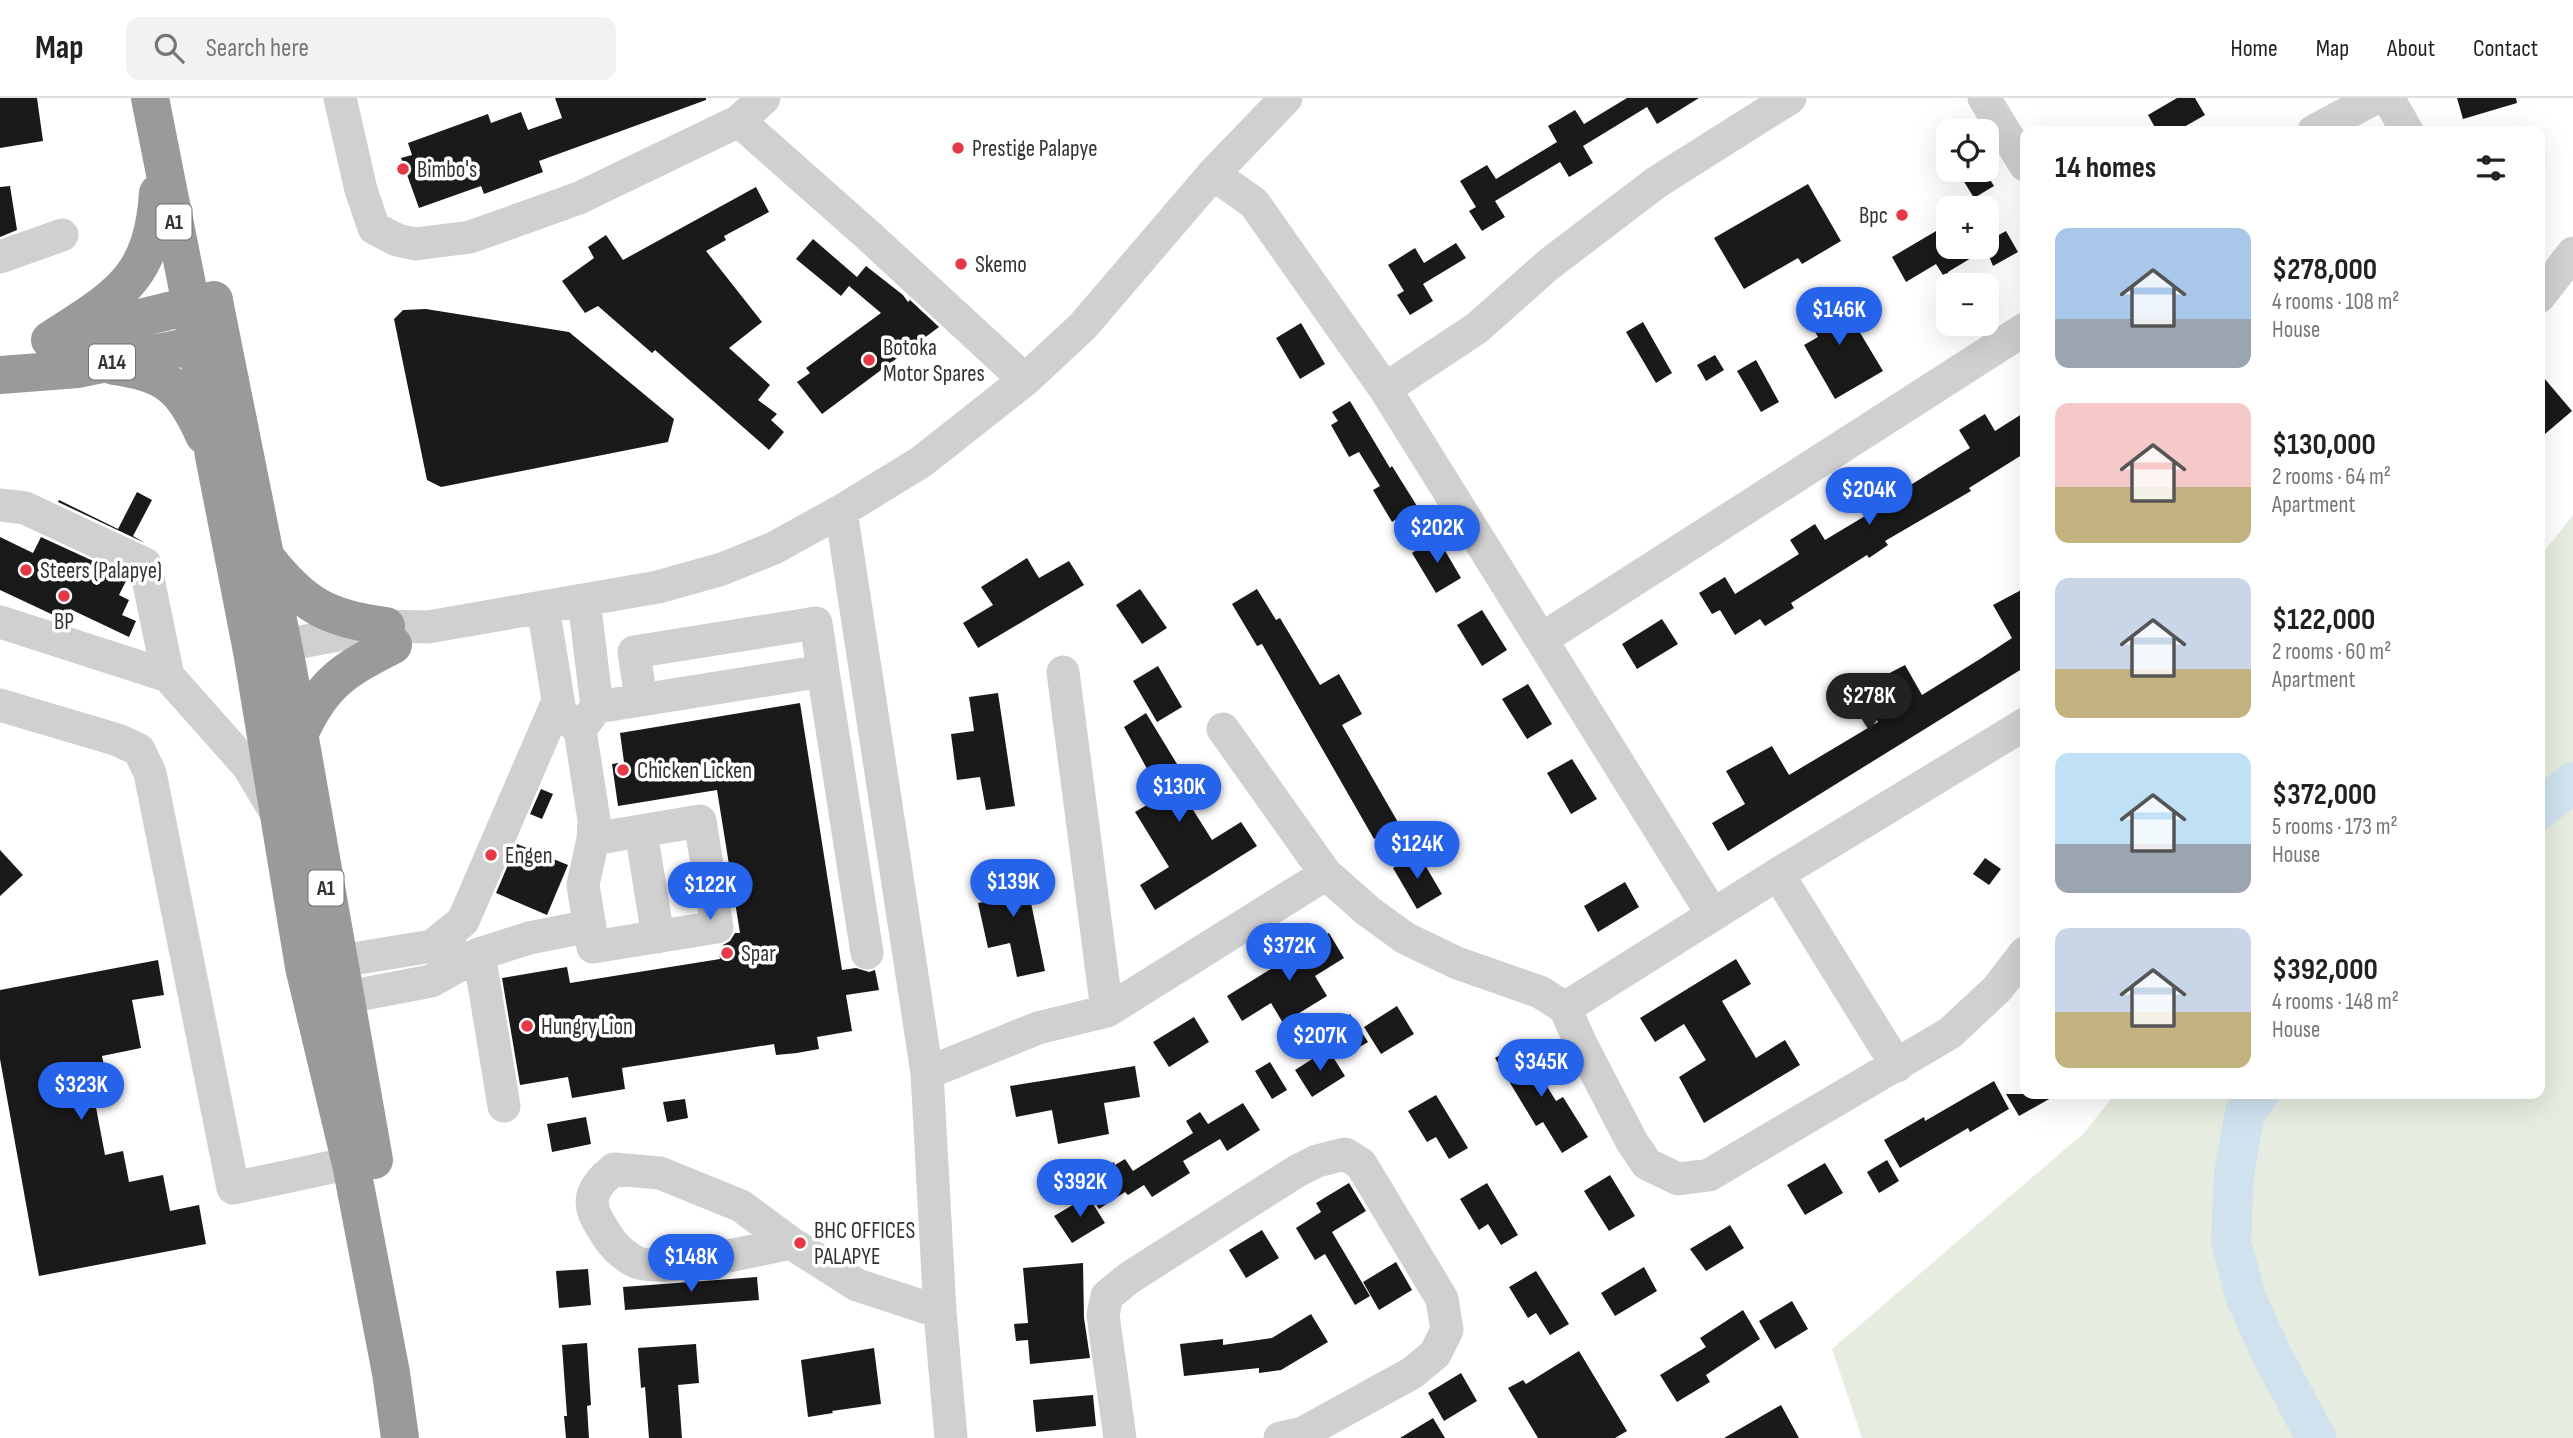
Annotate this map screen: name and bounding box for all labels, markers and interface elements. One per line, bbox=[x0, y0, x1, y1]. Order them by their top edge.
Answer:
search box bbox=[126, 17, 616, 80]
text: Map bbox=[35, 28, 84, 68]
icon: search bbox=[150, 29, 188, 67]
text: Search here bbox=[206, 33, 309, 64]
text: Home bbox=[2230, 34, 2278, 63]
text: Map bbox=[2316, 34, 2349, 63]
text: About bbox=[2387, 34, 2435, 63]
text: Contact bbox=[2473, 34, 2538, 63]
map controls bbox=[1936, 119, 1999, 336]
button: locate bbox=[1936, 119, 1999, 182]
place label: Prestige Palapye bbox=[972, 135, 1097, 163]
marker: Prestige Palapye bbox=[950, 140, 966, 156]
icon: filters bbox=[2472, 149, 2510, 187]
text: 14 homes bbox=[2055, 150, 2156, 186]
place label: Bimbo's bbox=[417, 156, 477, 184]
marker: Bimbo's bbox=[395, 161, 411, 177]
button: + bbox=[1936, 196, 1999, 259]
place label: Bpc bbox=[1859, 202, 1888, 230]
road number: A1 bbox=[156, 204, 192, 240]
marker: Bpc bbox=[1894, 207, 1910, 223]
place label: Skemo bbox=[975, 251, 1027, 279]
text: $278,000 bbox=[2272, 252, 2377, 288]
marker: Skemo bbox=[953, 256, 969, 272]
icon: home bbox=[2111, 256, 2195, 340]
button: − bbox=[1936, 273, 1999, 336]
pin: $146K bbox=[1790, 288, 1888, 347]
text: 4 rooms · 108 m² bbox=[2272, 288, 2399, 316]
text: $146K bbox=[1812, 296, 1866, 324]
text: House bbox=[2272, 316, 2320, 344]
place label: Botoka Motor Spares bbox=[883, 334, 985, 388]
road number: A14 bbox=[89, 344, 135, 380]
marker: Botoka Motor Spares bbox=[861, 352, 877, 368]
text: $130,000 bbox=[2272, 427, 2376, 463]
icon: home bbox=[2111, 431, 2195, 515]
text: 2 rooms · 64 m² bbox=[2272, 463, 2391, 491]
pin: $204K bbox=[1820, 468, 1918, 527]
text: $204K bbox=[1842, 476, 1896, 504]
text: Apartment bbox=[2272, 491, 2356, 519]
pin: $202K bbox=[1388, 505, 1486, 565]
text: $202K bbox=[1410, 514, 1464, 542]
place label: Steers (Palapye) bbox=[40, 557, 162, 585]
marker: Steers (Palapye) bbox=[18, 562, 34, 578]
marker: BP bbox=[56, 588, 72, 604]
text: $122,000 bbox=[2272, 602, 2375, 638]
icon: home bbox=[2111, 606, 2195, 690]
place label: BP bbox=[54, 608, 74, 636]
text: 2 rooms · 60 m² bbox=[2272, 638, 2391, 666]
text: Apartment bbox=[2272, 666, 2356, 694]
pin: $278K bbox=[1820, 674, 1918, 733]
text: $278K bbox=[1842, 682, 1896, 710]
place label: Chicken Licken bbox=[637, 757, 752, 785]
marker: Chicken Licken bbox=[615, 762, 631, 778]
pin: $130K bbox=[1130, 764, 1228, 824]
text: $130K bbox=[1152, 773, 1206, 801]
text: $372,000 bbox=[2272, 777, 2376, 813]
icon: home bbox=[2111, 781, 2195, 865]
text: 5 rooms · 173 m² bbox=[2272, 813, 2398, 841]
pin: $124K bbox=[1368, 822, 1466, 881]
text: $124K bbox=[1390, 830, 1444, 858]
text: House bbox=[2272, 841, 2320, 869]
place label: Engen bbox=[505, 842, 553, 870]
marker: Engen bbox=[483, 847, 499, 863]
pin: $139K bbox=[964, 860, 1062, 919]
pin: $122K bbox=[661, 862, 759, 922]
text: $139K bbox=[986, 868, 1040, 896]
road number: A1 bbox=[308, 870, 344, 906]
text: $122K bbox=[684, 871, 736, 899]
pin: $372K bbox=[1240, 924, 1338, 983]
text: $372K bbox=[1262, 932, 1316, 960]
place label: Spar bbox=[741, 940, 776, 968]
marker: Spar bbox=[719, 945, 735, 961]
text: $392,000 bbox=[2272, 952, 2378, 988]
icon: home bbox=[2111, 956, 2195, 1040]
text: 4 rooms · 148 m² bbox=[2272, 988, 2399, 1016]
place label: Hungry Lion bbox=[541, 1013, 633, 1041]
pin: $207K bbox=[1271, 1014, 1369, 1073]
text: House bbox=[2272, 1016, 2320, 1044]
marker: Hungry Lion bbox=[519, 1018, 535, 1034]
text: $207K bbox=[1293, 1022, 1347, 1050]
pin: $345K bbox=[1492, 1040, 1590, 1099]
text: $345K bbox=[1514, 1048, 1568, 1076]
pin: $323K bbox=[32, 1062, 130, 1122]
text: $323K bbox=[54, 1071, 108, 1099]
pin: $392K bbox=[1031, 1160, 1129, 1219]
text: $392K bbox=[1053, 1168, 1107, 1196]
place label: BHC OFFICES PALAPYE bbox=[814, 1217, 915, 1271]
pin: $148K bbox=[642, 1234, 740, 1294]
marker: BHC OFFICES PALAPYE bbox=[792, 1235, 808, 1251]
text: $148K bbox=[664, 1243, 718, 1271]

